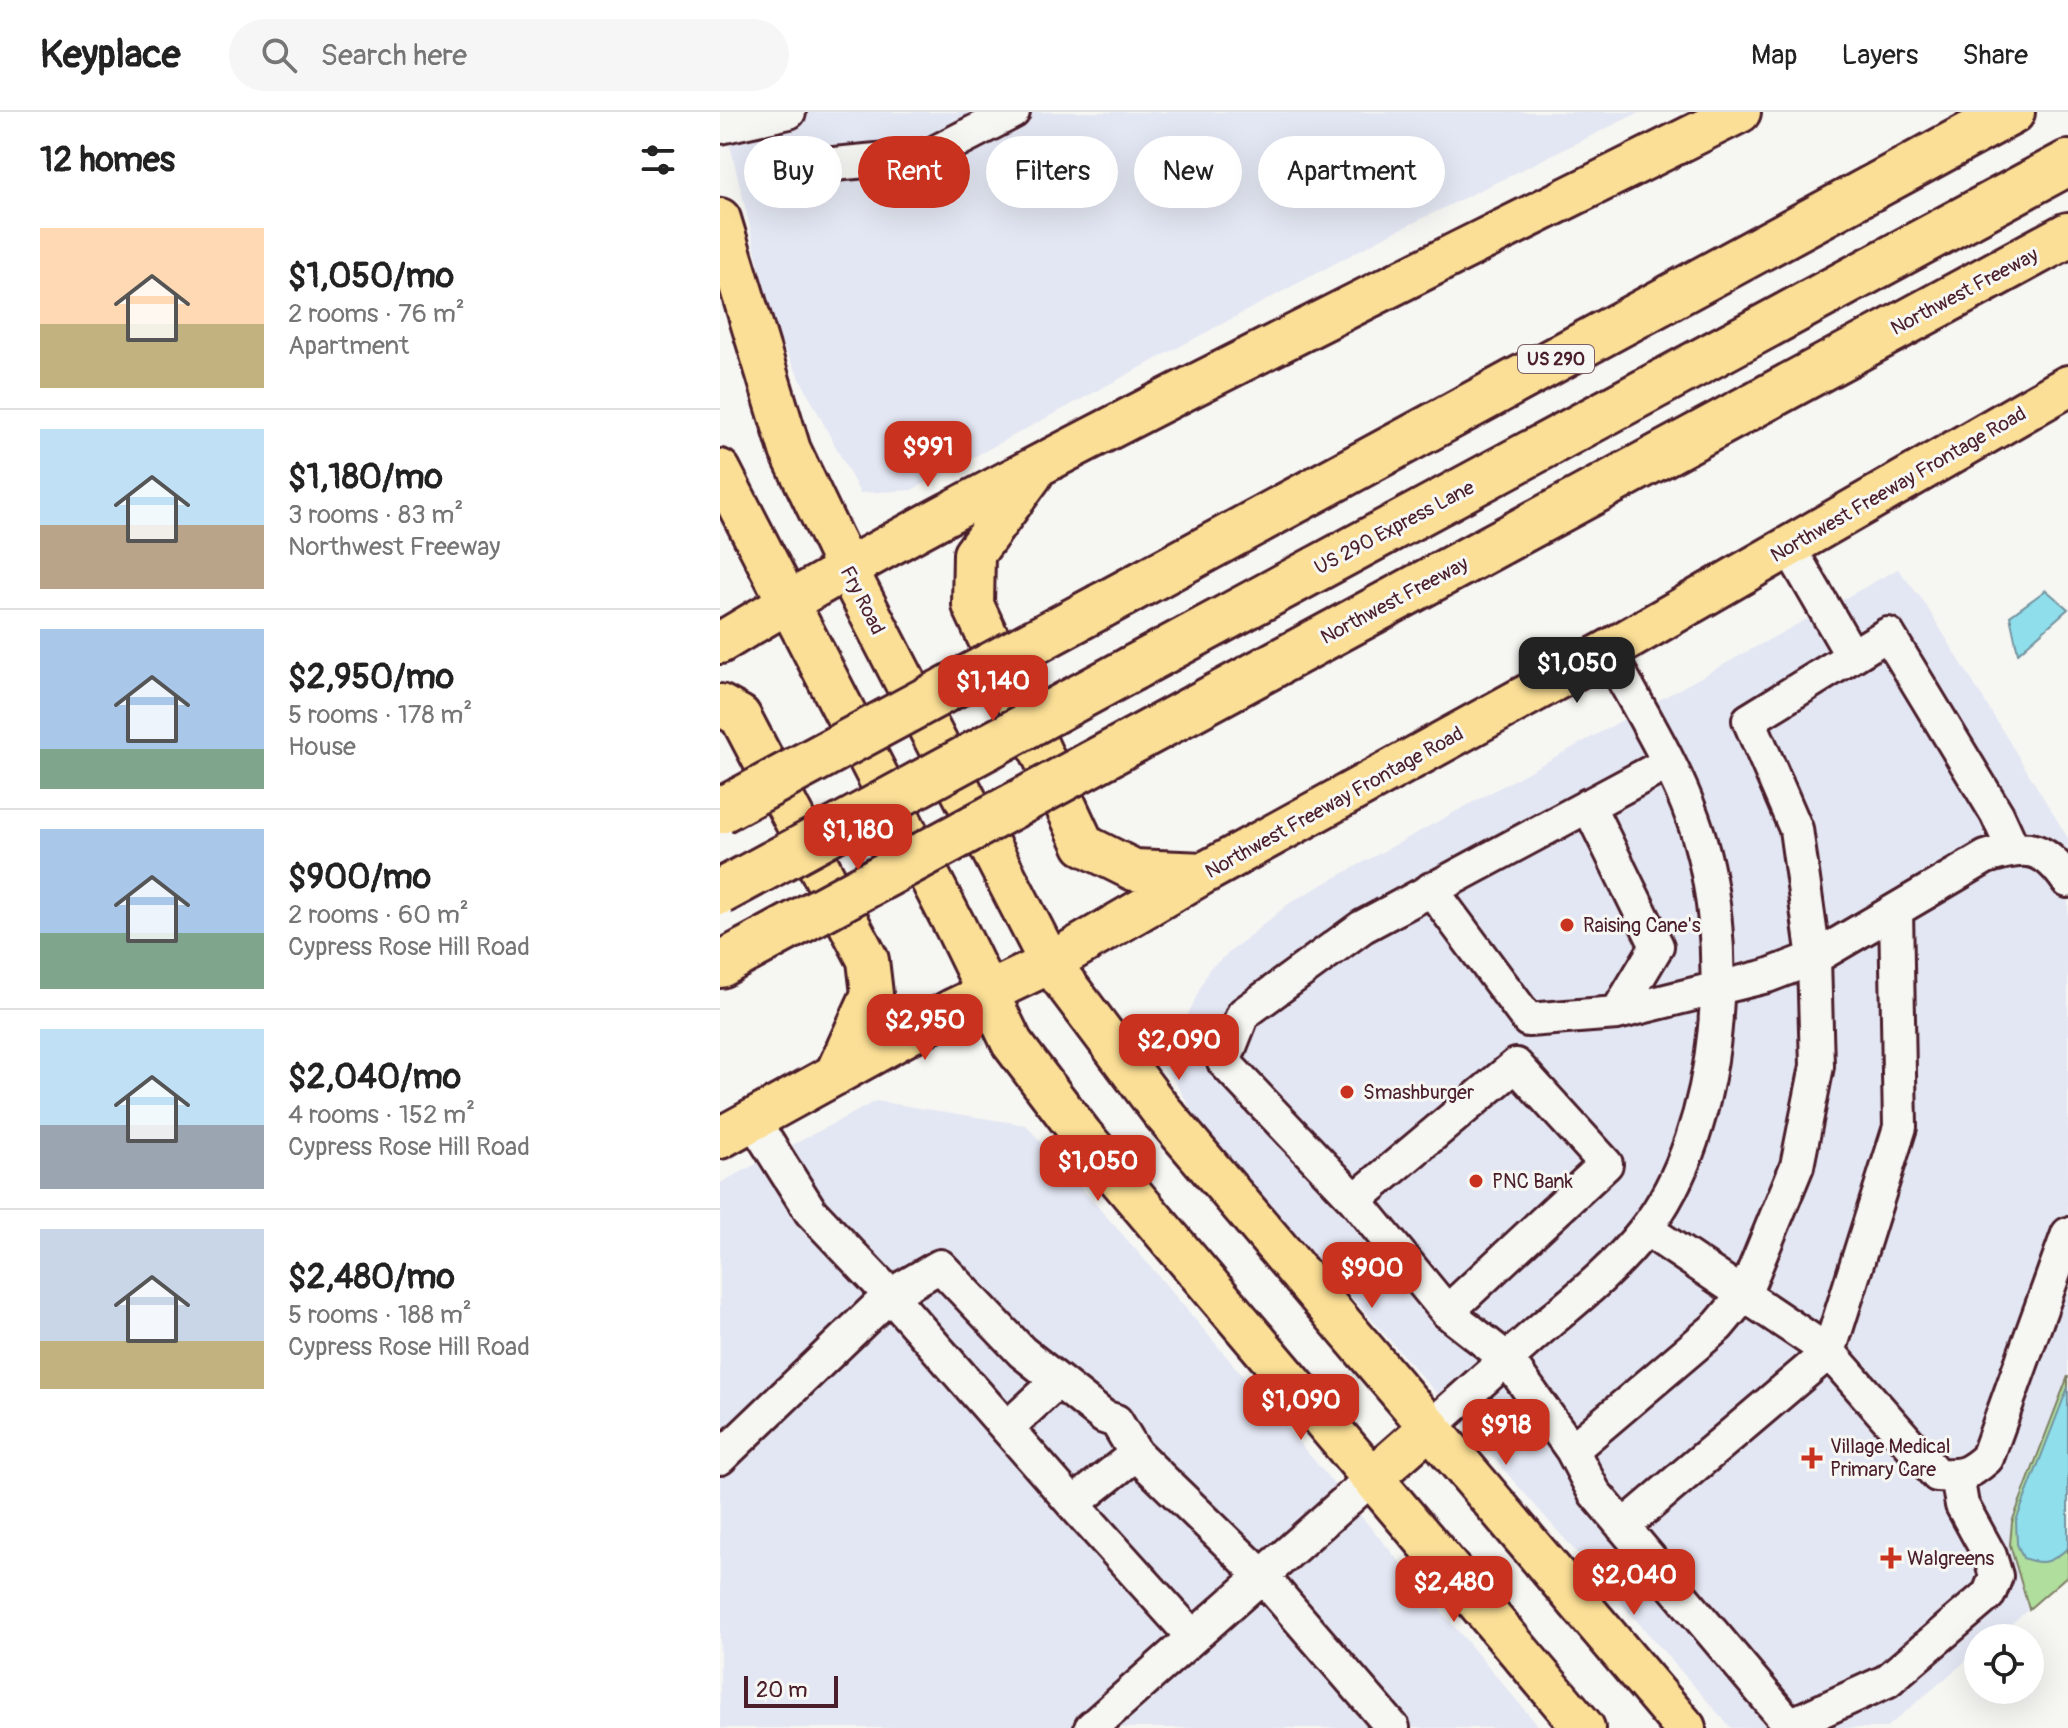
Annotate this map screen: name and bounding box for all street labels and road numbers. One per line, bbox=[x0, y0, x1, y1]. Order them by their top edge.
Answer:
street label: Northwest Freeway bbox=[1886, 242, 2043, 341]
road number: US 290 bbox=[1518, 345, 1594, 373]
street label: Northwest Freeway Frontage Road bbox=[1766, 401, 2031, 568]
street label: US 290 Express Lane bbox=[1310, 475, 1479, 580]
street label: Northwest Freeway bbox=[1316, 551, 1473, 650]
street label: Fry Road bbox=[835, 562, 890, 639]
street label: Northwest Freeway Frontage Road bbox=[1201, 721, 1468, 884]

